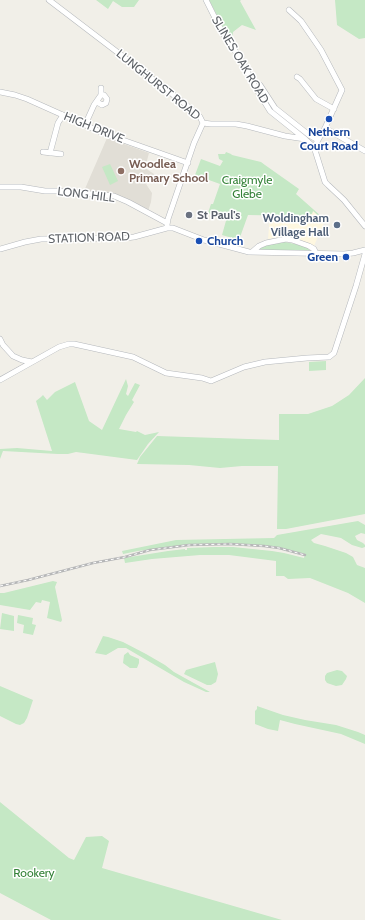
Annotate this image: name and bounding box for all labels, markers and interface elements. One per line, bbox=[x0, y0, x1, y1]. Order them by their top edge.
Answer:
street label: SLINES OAK ROAD bbox=[208, 14, 272, 106]
street label: LUNGHURST ROAD bbox=[113, 47, 203, 123]
street label: HIGH DRIVE bbox=[62, 109, 126, 147]
marker: Nethern Court Road bbox=[324, 114, 334, 124]
place label: Nethern Court Road bbox=[300, 125, 358, 153]
place label: Woodlea Primary School bbox=[129, 157, 208, 185]
marker: Woodlea Primary School bbox=[116, 166, 126, 176]
park label: Craigmyle Glebe bbox=[222, 173, 272, 201]
street label: LONG HILL bbox=[56, 184, 116, 206]
place label: St Paul's bbox=[197, 208, 240, 222]
marker: St Paul's bbox=[184, 210, 194, 220]
place label: Woldingham Village Hall bbox=[263, 211, 329, 239]
marker: Woldingham Village Hall bbox=[332, 220, 342, 230]
street label: STATION ROAD bbox=[48, 229, 130, 247]
place label: Church bbox=[207, 234, 243, 248]
marker: Church bbox=[194, 236, 204, 246]
place label: Green bbox=[307, 250, 338, 264]
marker: Green bbox=[341, 252, 351, 262]
park label: Rookery bbox=[13, 866, 55, 880]

